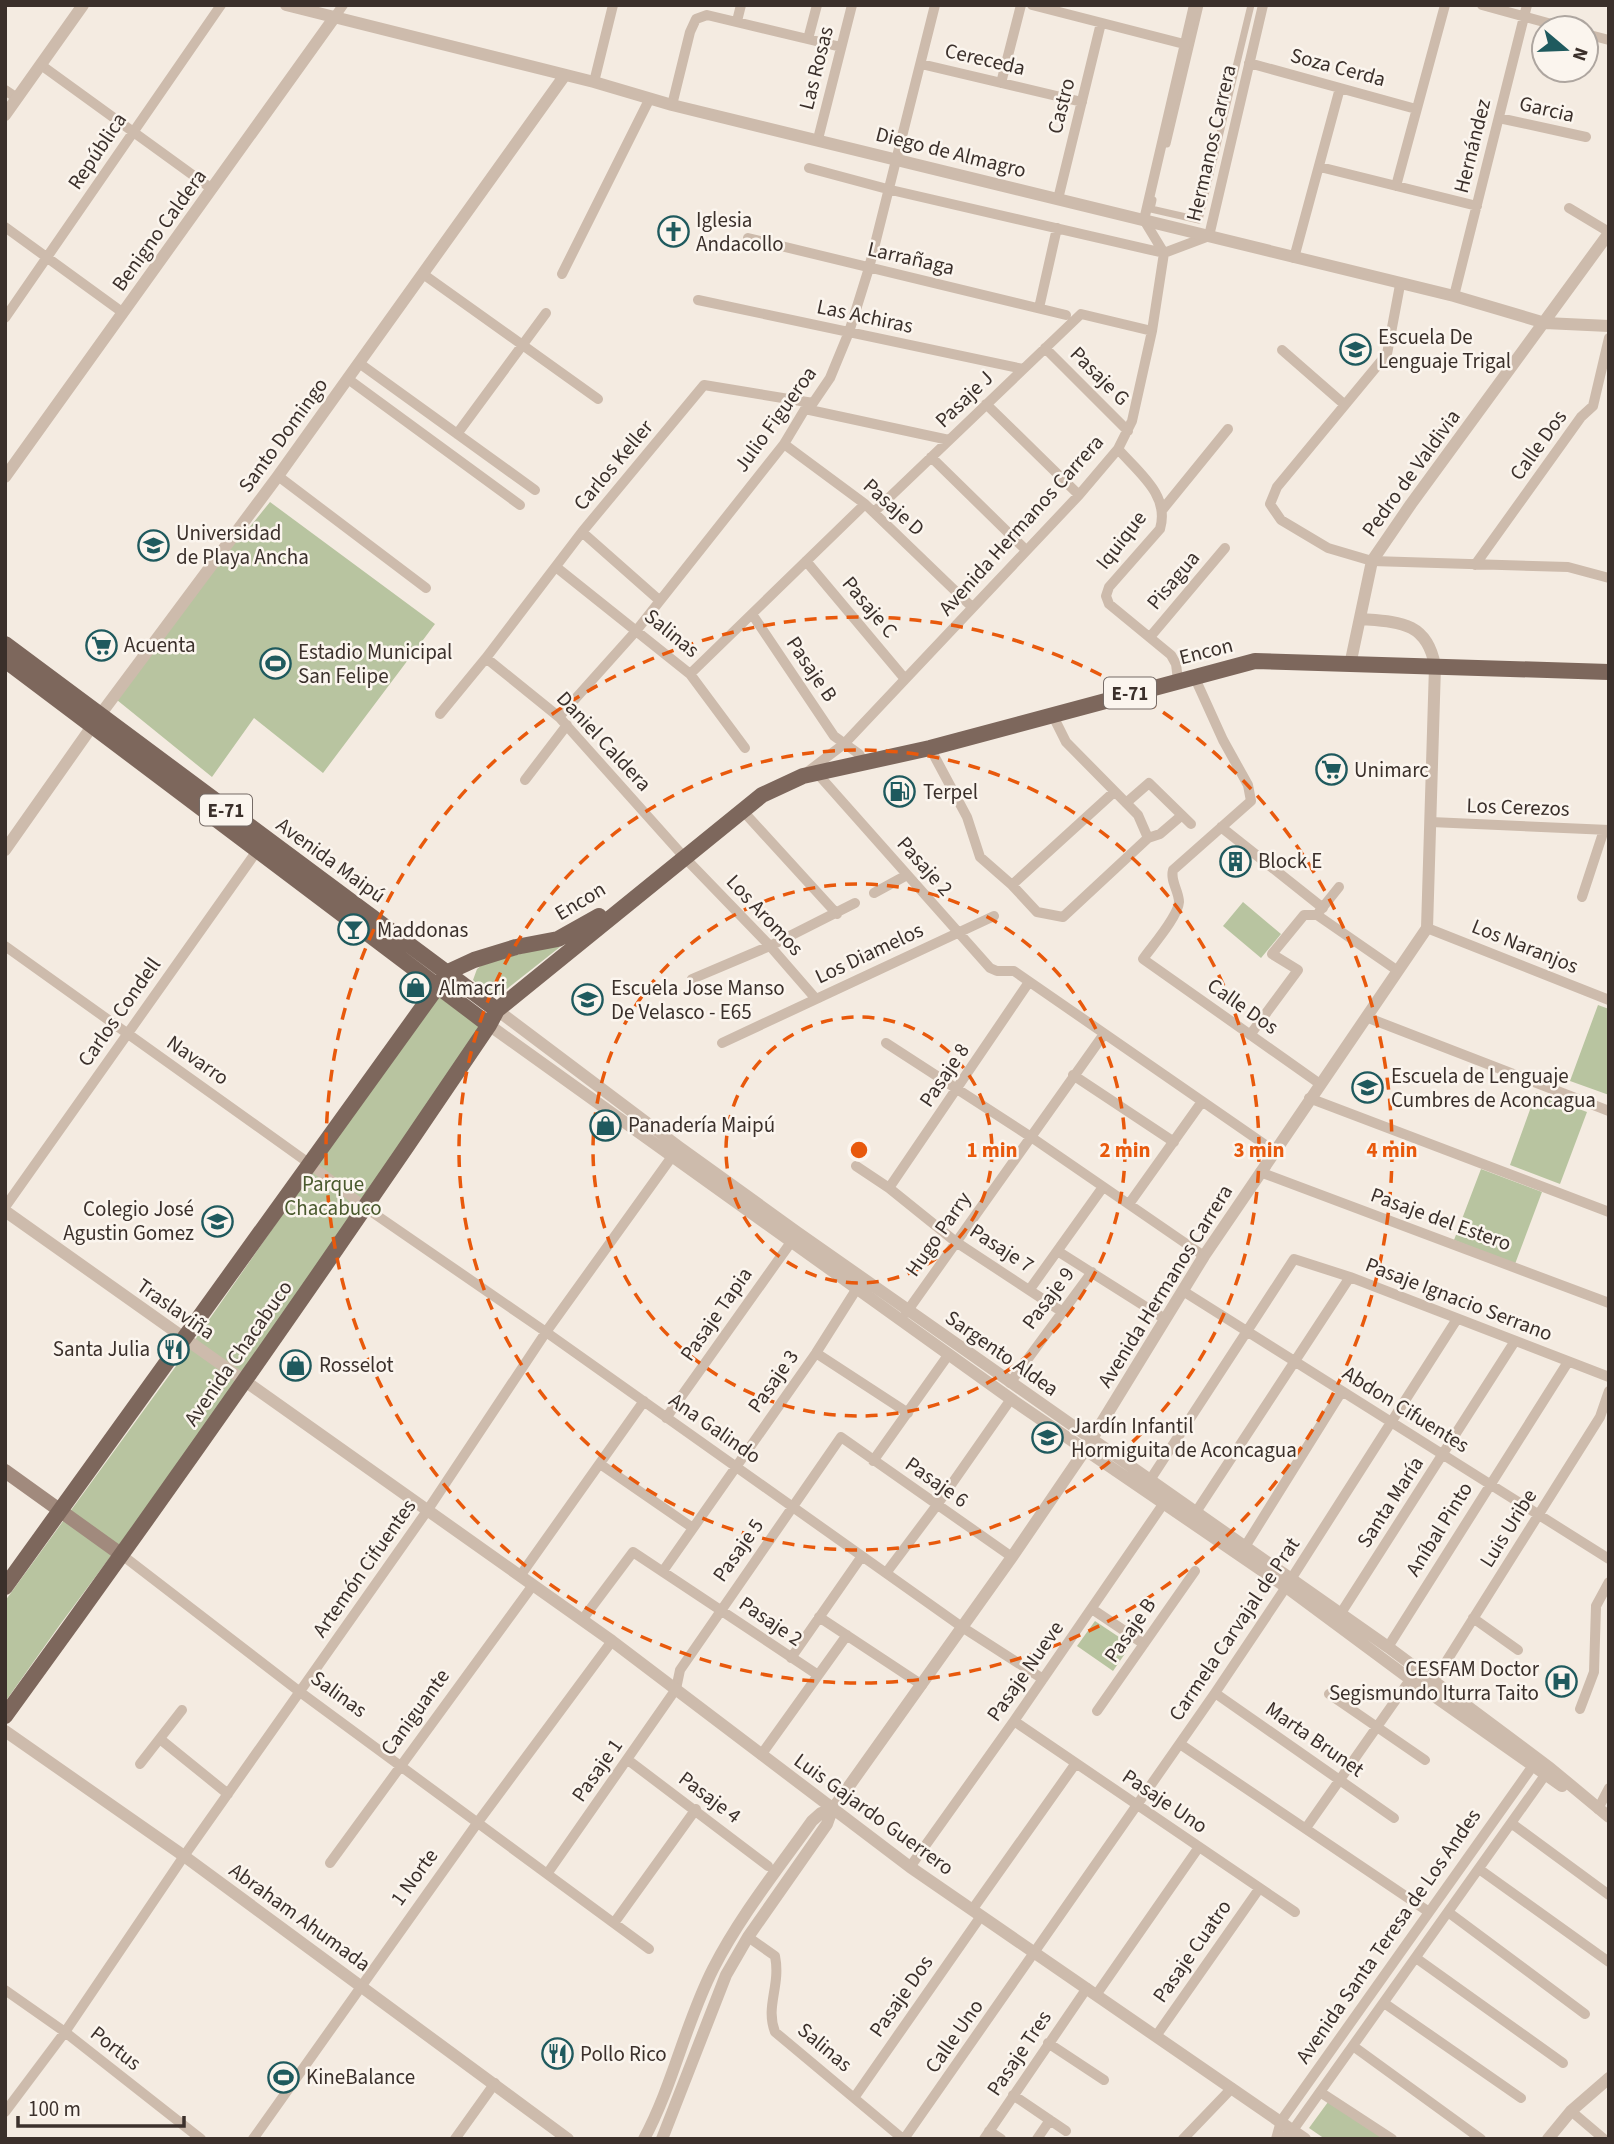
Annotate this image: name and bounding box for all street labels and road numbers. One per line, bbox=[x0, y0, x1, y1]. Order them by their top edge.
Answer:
street label: Las Rosas bbox=[791, 23, 841, 113]
street label: Cereceda bbox=[942, 35, 1028, 83]
street label: Soza Cerda bbox=[1287, 40, 1389, 94]
street label: Hermanos Carrera bbox=[1178, 62, 1244, 224]
street label: Castro bbox=[1040, 75, 1082, 137]
street label: Garcia bbox=[1516, 88, 1578, 130]
street label: Hernández bbox=[1446, 96, 1498, 196]
street label: República bbox=[60, 106, 134, 196]
street label: Diego de Almagro bbox=[873, 119, 1029, 185]
street label: Benigno Caldera bbox=[104, 163, 214, 297]
street label: Larrañaga bbox=[865, 233, 957, 283]
street label: Las Achiras bbox=[814, 291, 916, 341]
street label: Pasaje G bbox=[1063, 339, 1137, 413]
street label: Julio Figueroa bbox=[726, 360, 824, 478]
street label: Pasaje J bbox=[928, 364, 1000, 434]
street label: Santo Domingo bbox=[231, 371, 335, 499]
street label: Pedro de Valdivia bbox=[1354, 403, 1468, 543]
street label: Calle Dos bbox=[1502, 403, 1574, 487]
street label: Carlos Keller bbox=[566, 413, 660, 517]
street label: Avenida Hermanos Carrera bbox=[931, 428, 1111, 622]
street label: Pasaje D bbox=[857, 471, 931, 543]
street label: Iquique bbox=[1088, 504, 1154, 576]
street label: Pisagua bbox=[1139, 544, 1207, 616]
street label: Pasaje C bbox=[835, 569, 905, 645]
street label: Salinas bbox=[638, 601, 706, 665]
street label: Pasaje B bbox=[779, 630, 845, 708]
street label: Encon bbox=[1176, 630, 1236, 672]
road number: E-71 bbox=[1104, 678, 1156, 708]
street label: Daniel Caldera bbox=[550, 684, 658, 798]
street label: Los Cerezos bbox=[1466, 790, 1570, 824]
road number: E-71 bbox=[200, 794, 252, 825]
street label: Avenida Maipú bbox=[270, 810, 392, 910]
street label: Pasaje 2 bbox=[890, 830, 960, 902]
street label: Los Aromos bbox=[719, 868, 811, 963]
street label: Encon bbox=[549, 874, 611, 928]
street label: Los Naranjos bbox=[1467, 911, 1583, 981]
street label: Los Diamelos bbox=[810, 915, 928, 991]
street label: Carlos Condell bbox=[70, 951, 168, 1073]
street label: Calle Dos bbox=[1201, 970, 1285, 1042]
street label: Navarro bbox=[161, 1028, 235, 1092]
street label: Pasaje 8 bbox=[912, 1037, 976, 1113]
street label: Avenida Hermanos Carrera bbox=[1090, 1179, 1240, 1393]
street label: Pasaje del Estero bbox=[1367, 1180, 1515, 1258]
street label: Hugo Parry bbox=[898, 1185, 978, 1283]
street label: Pasaje 7 bbox=[964, 1216, 1040, 1280]
street label: Pasaje Ignacio Serrano bbox=[1361, 1249, 1557, 1349]
street label: Pasaje Tapia bbox=[673, 1261, 759, 1367]
street label: Pasaje 9 bbox=[1015, 1261, 1081, 1335]
street label: Traslaviña bbox=[131, 1271, 221, 1347]
street label: Avenida Chacabuco bbox=[176, 1274, 300, 1432]
street label: Sargento Aldea bbox=[939, 1303, 1065, 1403]
street label: Pasaje 3 bbox=[740, 1343, 806, 1419]
street label: Abdon Cifuentes bbox=[1337, 1358, 1475, 1460]
street label: Ana Galindo bbox=[663, 1385, 767, 1471]
street label: Pasaje 6 bbox=[899, 1449, 975, 1515]
street label: Santa María bbox=[1349, 1450, 1431, 1554]
street label: Aníbal Pinto bbox=[1398, 1476, 1480, 1582]
street label: Luis Uribe bbox=[1472, 1483, 1544, 1573]
street label: Artemón Cifuentes bbox=[305, 1492, 423, 1643]
street label: Pasaje 5 bbox=[705, 1512, 771, 1588]
street label: Carmela Carvajal de Prat bbox=[1161, 1531, 1307, 1727]
street label: Pasaje 2 bbox=[733, 1589, 809, 1653]
street label: Pasaje B bbox=[1097, 1591, 1163, 1669]
street label: Pasaje Nueve bbox=[979, 1615, 1071, 1727]
street label: Salinas bbox=[305, 1663, 374, 1725]
street label: Caniguante bbox=[373, 1663, 457, 1761]
street label: Marta Brunet bbox=[1260, 1694, 1370, 1784]
street label: Pasaje 1 bbox=[564, 1732, 630, 1808]
street label: Luis Gajardo Guerrero bbox=[788, 1746, 960, 1882]
street label: Pasaje Uno bbox=[1116, 1761, 1214, 1841]
street label: Pasaje 4 bbox=[673, 1764, 747, 1830]
street label: Avenida Santa Teresa de Los Andes bbox=[1288, 1802, 1488, 2069]
street label: 1 Norte bbox=[383, 1842, 445, 1912]
street label: Abraham Ahumada bbox=[223, 1855, 377, 1979]
street label: Pasaje Cuatro bbox=[1145, 1893, 1239, 2009]
street label: Pasaje Dos bbox=[862, 1949, 940, 2043]
street label: Calle Uno bbox=[918, 1993, 990, 2079]
street label: Pasaje Tres bbox=[979, 2004, 1059, 2102]
street label: Salinas bbox=[791, 2015, 859, 2079]
street label: Portus bbox=[84, 2019, 148, 2078]

